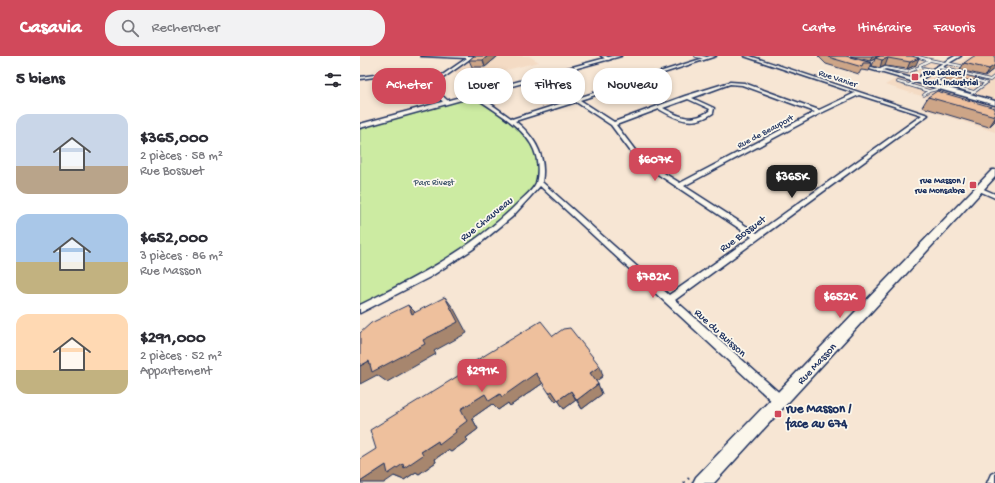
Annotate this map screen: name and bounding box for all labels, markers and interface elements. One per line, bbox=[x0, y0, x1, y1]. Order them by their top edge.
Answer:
search box bbox=[105, 10, 385, 46]
text: Casavia bbox=[20, 17, 81, 40]
icon: search bbox=[119, 17, 141, 39]
text: Rechercher bbox=[151, 19, 219, 37]
text: Carte bbox=[802, 20, 836, 37]
text: Itinéraire bbox=[858, 20, 911, 37]
text: Favoris bbox=[933, 20, 975, 37]
chip: Acheter bbox=[372, 68, 446, 104]
chip: Louer bbox=[454, 68, 513, 104]
chip: Filtres bbox=[521, 68, 585, 104]
chip: Nouveau bbox=[593, 68, 672, 104]
street label: Rue Vanier bbox=[817, 68, 859, 91]
place label: rue Leclerc / boul. Industriel bbox=[922, 68, 978, 89]
icon: filters bbox=[322, 69, 344, 91]
text: 5 biens bbox=[16, 70, 65, 90]
marker: rue Leclerc / boul. Industriel bbox=[910, 72, 920, 82]
street label: Rue de Beauport bbox=[736, 112, 797, 152]
text: $365,000 bbox=[140, 129, 208, 149]
icon: home bbox=[48, 130, 96, 178]
pin: $607K bbox=[627, 148, 683, 182]
text: 2 pièces · 58 m² bbox=[140, 149, 223, 164]
text: $607K bbox=[638, 153, 672, 168]
text: Rue Bossuet bbox=[140, 164, 204, 179]
pin: $365K bbox=[764, 165, 820, 199]
text: $365K bbox=[775, 170, 809, 185]
place label: rue Masson / rue Monsabre bbox=[914, 176, 966, 197]
park label: Parc Rivest bbox=[413, 178, 456, 189]
marker: rue Masson / rue Monsabre bbox=[968, 180, 978, 190]
street label: Rue Chauveau bbox=[459, 195, 516, 244]
street label: Rue Bossuet bbox=[718, 213, 770, 255]
text: $652,000 bbox=[140, 229, 208, 249]
icon: home bbox=[48, 230, 96, 278]
text: 3 pièces · 86 m² bbox=[140, 249, 223, 264]
text: Rue Masson bbox=[140, 264, 201, 279]
pin: $782K bbox=[625, 265, 681, 299]
text: $782K bbox=[636, 270, 670, 285]
pin: $652K bbox=[812, 285, 868, 319]
text: $652K bbox=[824, 290, 856, 305]
street label: Rue du Buisson bbox=[691, 307, 749, 360]
text: $291,000 bbox=[140, 329, 206, 349]
icon: home bbox=[48, 330, 96, 378]
street label: Rue Masson bbox=[795, 341, 840, 387]
text: 2 pièces · 52 m² bbox=[140, 349, 222, 364]
pin: $291K bbox=[454, 359, 510, 393]
text: Appartement bbox=[140, 364, 212, 379]
text: $291K bbox=[466, 364, 498, 379]
place label: rue Masson / face au 674 bbox=[785, 402, 852, 432]
marker: rue Masson / face au 674 bbox=[773, 409, 783, 419]

